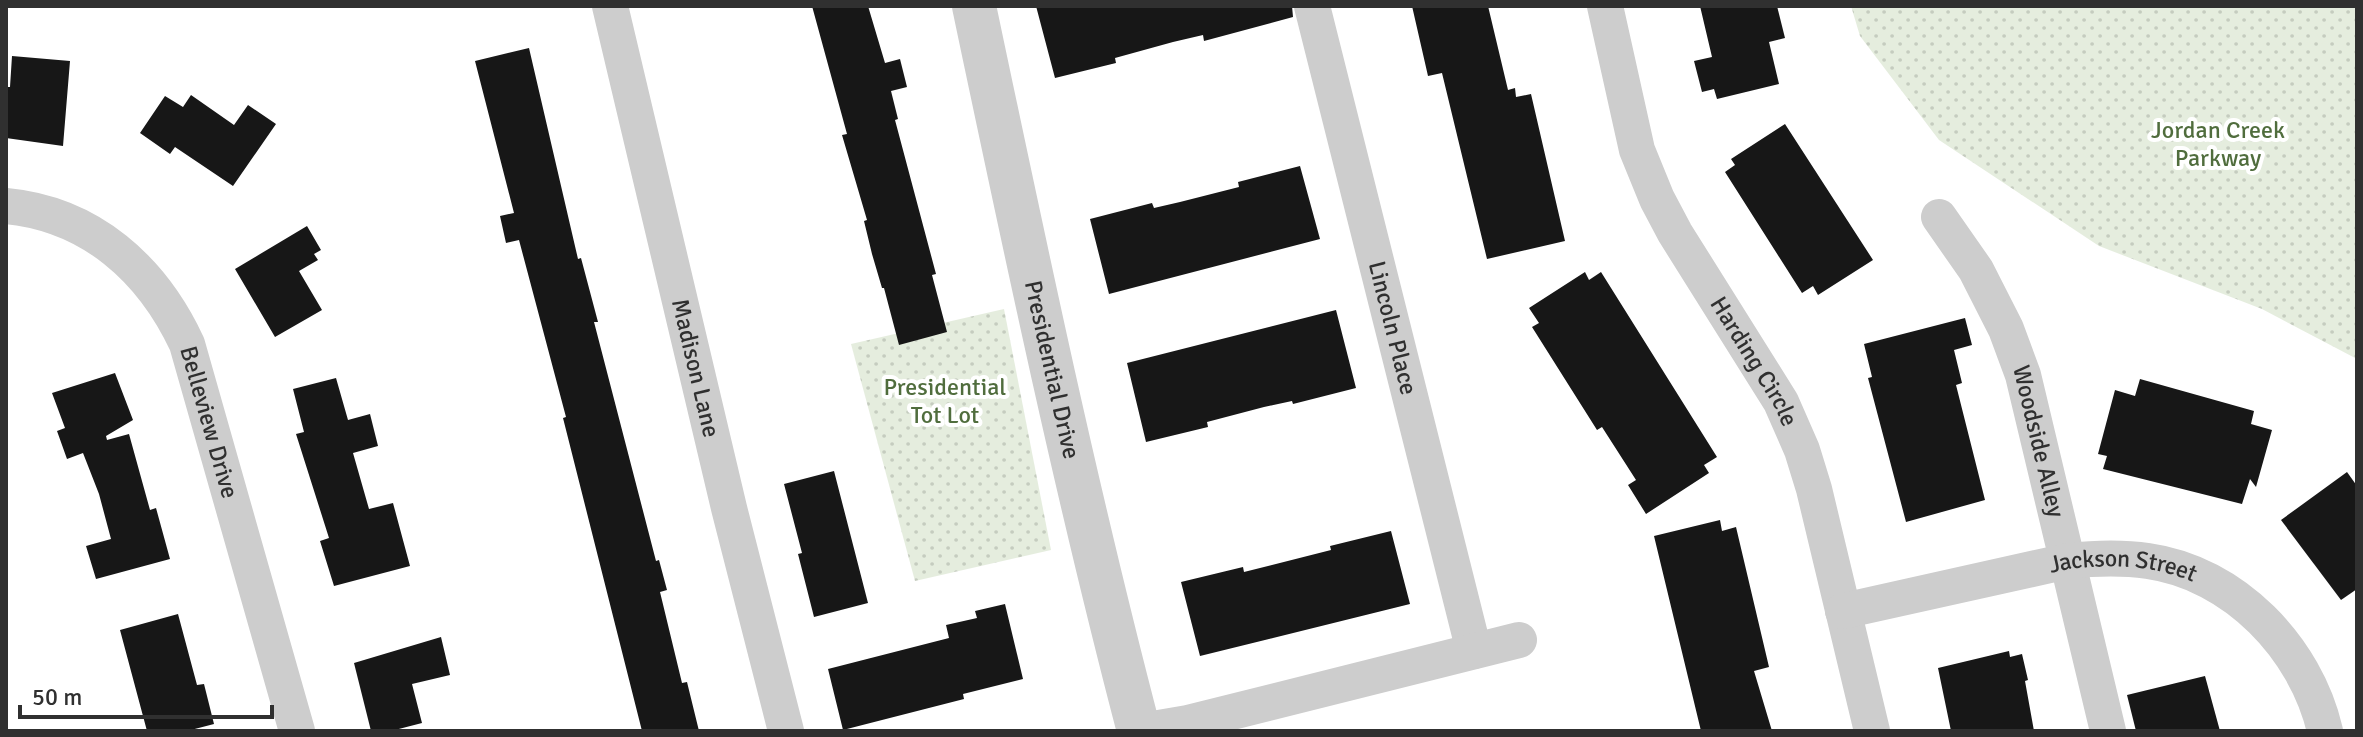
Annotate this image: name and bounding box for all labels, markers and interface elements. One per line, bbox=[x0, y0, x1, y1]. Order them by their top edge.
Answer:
park label: Jordan Creek Parkway bbox=[2151, 115, 2285, 173]
street label: Lincoln Place bbox=[1362, 258, 1424, 398]
street label: Presidential Drive bbox=[1018, 278, 1087, 462]
street label: Harding Circle bbox=[1704, 291, 1805, 431]
street label: Madison Lane bbox=[665, 296, 727, 440]
street label: Belleview Drive bbox=[173, 342, 245, 502]
street label: Woodside Alley bbox=[2006, 362, 2071, 520]
park label: Presidential Tot Lot bbox=[884, 372, 1006, 430]
street label: Jackson Street bbox=[2046, 543, 2202, 588]
scale bar bbox=[20, 669, 272, 719]
text: 50 m bbox=[32, 682, 82, 712]

